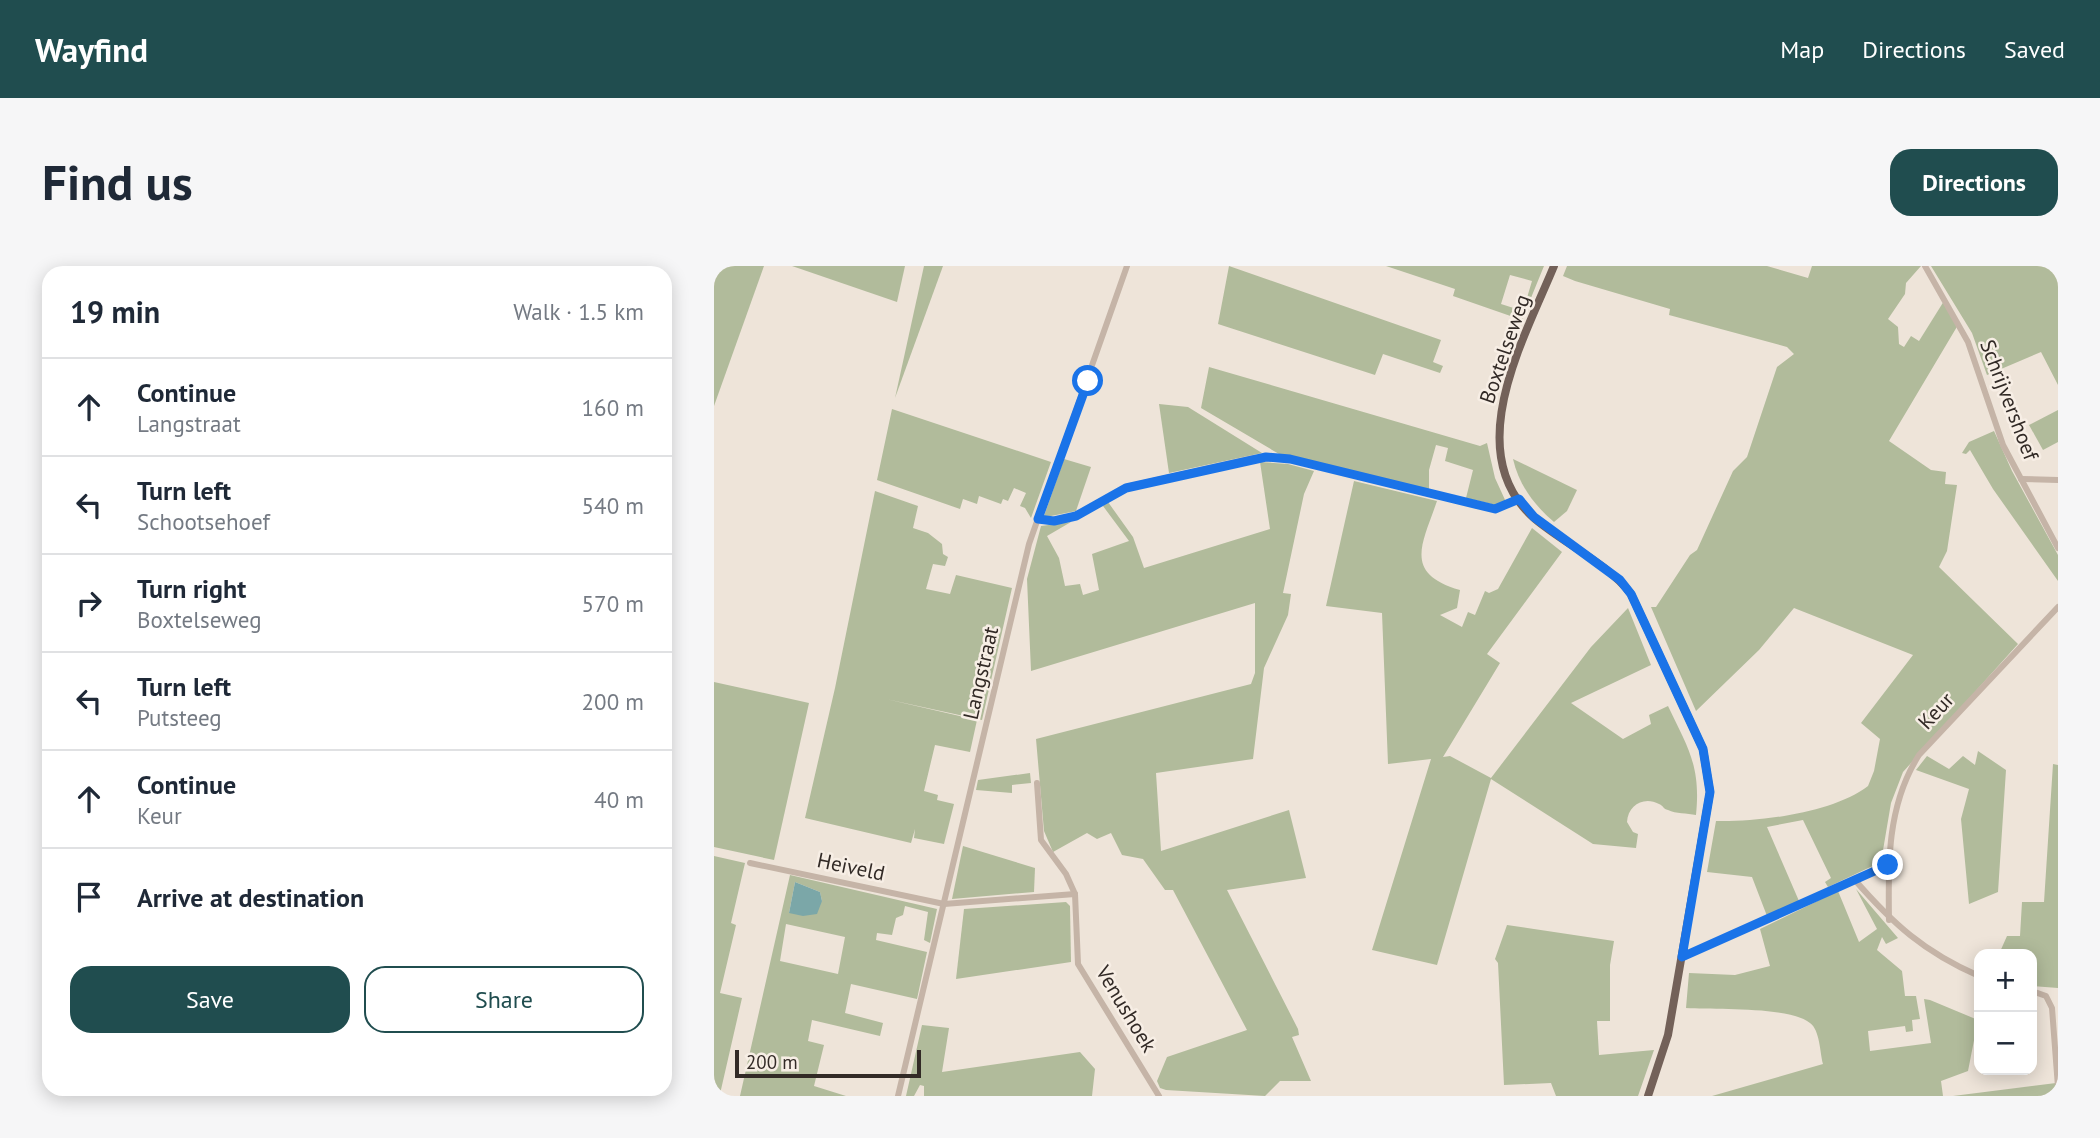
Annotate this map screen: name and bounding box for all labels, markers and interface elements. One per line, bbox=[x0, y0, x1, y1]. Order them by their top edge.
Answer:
text: Wayfind bbox=[35, 28, 148, 71]
text: Map bbox=[1780, 34, 1824, 65]
text: Directions bbox=[1862, 34, 1966, 65]
text: Saved bbox=[2004, 34, 2065, 65]
button: Directions bbox=[1890, 149, 2058, 216]
text: Find us bbox=[42, 150, 193, 214]
street label: Boxtelseweg bbox=[1473, 291, 1536, 407]
text: 19 min bbox=[70, 292, 160, 331]
text: Walk · 1.5 km bbox=[513, 297, 644, 326]
street label: Schrijvershoef bbox=[1974, 336, 2045, 465]
route start bbox=[1072, 365, 1103, 396]
text: Continue bbox=[137, 376, 236, 409]
icon: ahead bbox=[70, 388, 108, 426]
text: 160 m bbox=[582, 393, 644, 422]
text: Langstraat bbox=[137, 409, 241, 438]
text: Turn left bbox=[137, 474, 231, 507]
icon: left bbox=[70, 486, 108, 524]
text: 540 m bbox=[582, 491, 644, 520]
text: Schootsehoef bbox=[137, 507, 270, 536]
text: Turn right bbox=[137, 572, 246, 605]
icon: right bbox=[70, 584, 108, 622]
text: 570 m bbox=[582, 589, 644, 618]
text: Boxtelseweg bbox=[137, 605, 262, 634]
street label: Langstraat bbox=[957, 624, 1004, 722]
text: Turn left bbox=[137, 670, 231, 703]
icon: left bbox=[70, 682, 108, 720]
street label: Keur bbox=[1912, 686, 1959, 735]
text: 200 m bbox=[582, 687, 644, 716]
text: Putsteeg bbox=[137, 703, 222, 732]
text: Continue bbox=[137, 768, 236, 801]
icon: ahead bbox=[70, 780, 108, 818]
text: 40 m bbox=[594, 785, 644, 814]
text: Keur bbox=[137, 801, 182, 830]
street label: Heiveld bbox=[815, 846, 887, 887]
route end bbox=[1872, 849, 1903, 880]
icon: arrive bbox=[70, 878, 108, 916]
text: Arrive at destination bbox=[137, 881, 364, 914]
map controls bbox=[1974, 949, 2037, 1075]
button: + bbox=[1974, 949, 2037, 1012]
street label: Venushoek bbox=[1089, 960, 1163, 1057]
button: Save bbox=[70, 966, 350, 1033]
button: Share bbox=[364, 966, 644, 1033]
button: − bbox=[1974, 1012, 2037, 1075]
scale bar bbox=[735, 1047, 920, 1079]
text: 200 m bbox=[746, 1050, 798, 1074]

